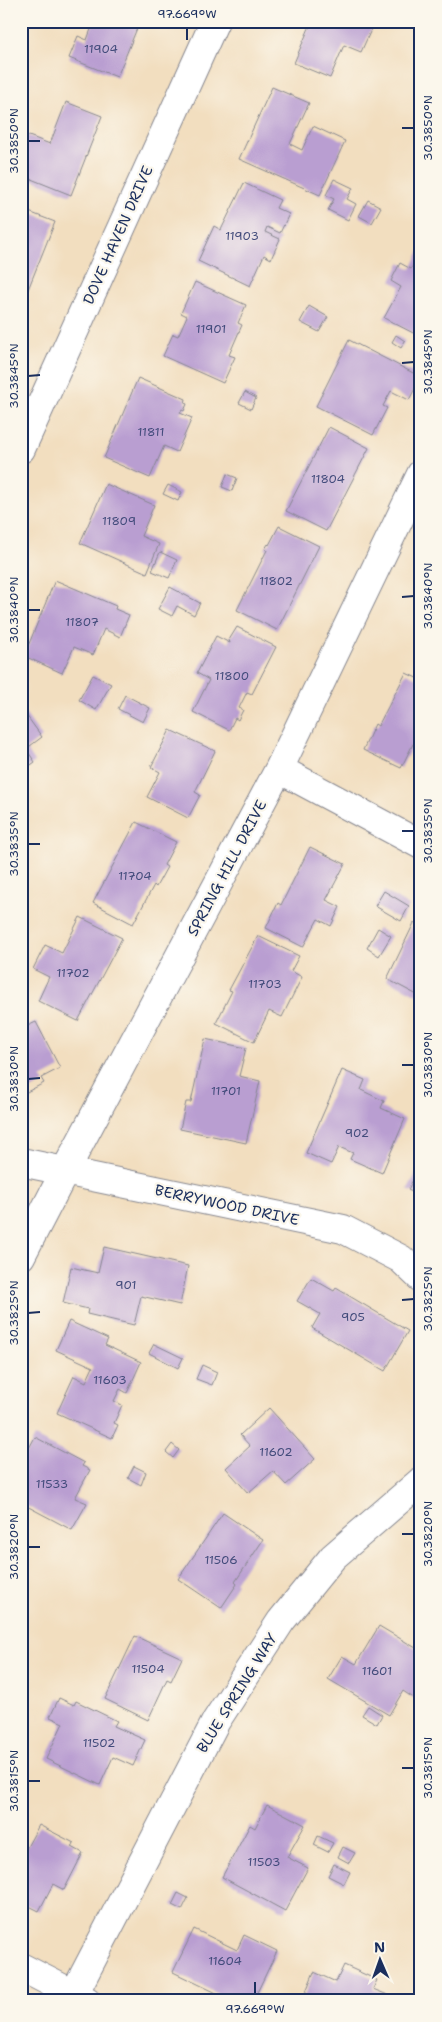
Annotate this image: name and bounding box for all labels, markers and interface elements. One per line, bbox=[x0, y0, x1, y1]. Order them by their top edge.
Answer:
text: 97.669°W bbox=[157, 6, 217, 22]
house number: 11904 bbox=[84, 41, 118, 57]
text: 30.3850°N bbox=[420, 95, 436, 161]
text: 30.3850°N bbox=[6, 108, 22, 174]
street label: DOVE HAVEN DRIVE bbox=[78, 162, 158, 308]
house number: 11903 bbox=[225, 228, 259, 244]
house number: 11901 bbox=[196, 321, 226, 337]
text: 30.3845°N bbox=[420, 329, 436, 395]
text: 30.3845°N bbox=[6, 343, 22, 409]
house number: 11811 bbox=[138, 424, 164, 440]
house number: 11804 bbox=[311, 471, 345, 487]
house number: 11809 bbox=[102, 513, 136, 529]
text: 30.3840°N bbox=[420, 563, 436, 629]
house number: 11802 bbox=[259, 573, 293, 589]
text: 30.3840°N bbox=[6, 577, 22, 643]
house number: 11807 bbox=[65, 614, 99, 630]
house number: 11800 bbox=[215, 668, 249, 684]
street label: SPRING HILL DRIVE bbox=[183, 796, 271, 940]
text: 30.3835°N bbox=[420, 798, 436, 864]
text: 30.3835°N bbox=[6, 811, 22, 877]
house number: 11704 bbox=[118, 868, 152, 884]
house number: 11702 bbox=[56, 965, 90, 981]
house number: 11703 bbox=[248, 976, 282, 992]
text: 30.3830°N bbox=[420, 1032, 436, 1098]
text: 30.3830°N bbox=[6, 1046, 22, 1112]
house number: 11701 bbox=[211, 1083, 241, 1099]
house number: 902 bbox=[345, 1125, 369, 1141]
street label: BERRYWOOD DRIVE bbox=[153, 1180, 301, 1230]
text: 30.3825°N bbox=[420, 1266, 436, 1332]
house number: 901 bbox=[115, 1277, 137, 1293]
text: 30.3825°N bbox=[6, 1280, 22, 1346]
house number: 905 bbox=[341, 1309, 365, 1325]
house number: 11603 bbox=[93, 1372, 127, 1388]
house number: 11602 bbox=[259, 1444, 293, 1460]
house number: 11533 bbox=[36, 1476, 68, 1492]
text: 30.3820°N bbox=[420, 1501, 436, 1567]
text: 30.3820°N bbox=[6, 1514, 22, 1580]
house number: 11506 bbox=[204, 1552, 238, 1568]
street label: BLUE SPRING WAY bbox=[192, 1629, 282, 1757]
house number: 11504 bbox=[131, 1661, 165, 1677]
house number: 11601 bbox=[362, 1663, 392, 1679]
house number: 11502 bbox=[83, 1735, 115, 1751]
text: 30.3815°N bbox=[420, 1737, 436, 1799]
text: 30.3815°N bbox=[6, 1750, 22, 1812]
house number: 11503 bbox=[248, 1854, 280, 1870]
north arrow bbox=[354, 1934, 404, 1984]
text: N bbox=[374, 1938, 385, 1956]
house number: 11604 bbox=[208, 1953, 242, 1969]
text: 97.669°W bbox=[225, 2001, 285, 2017]

